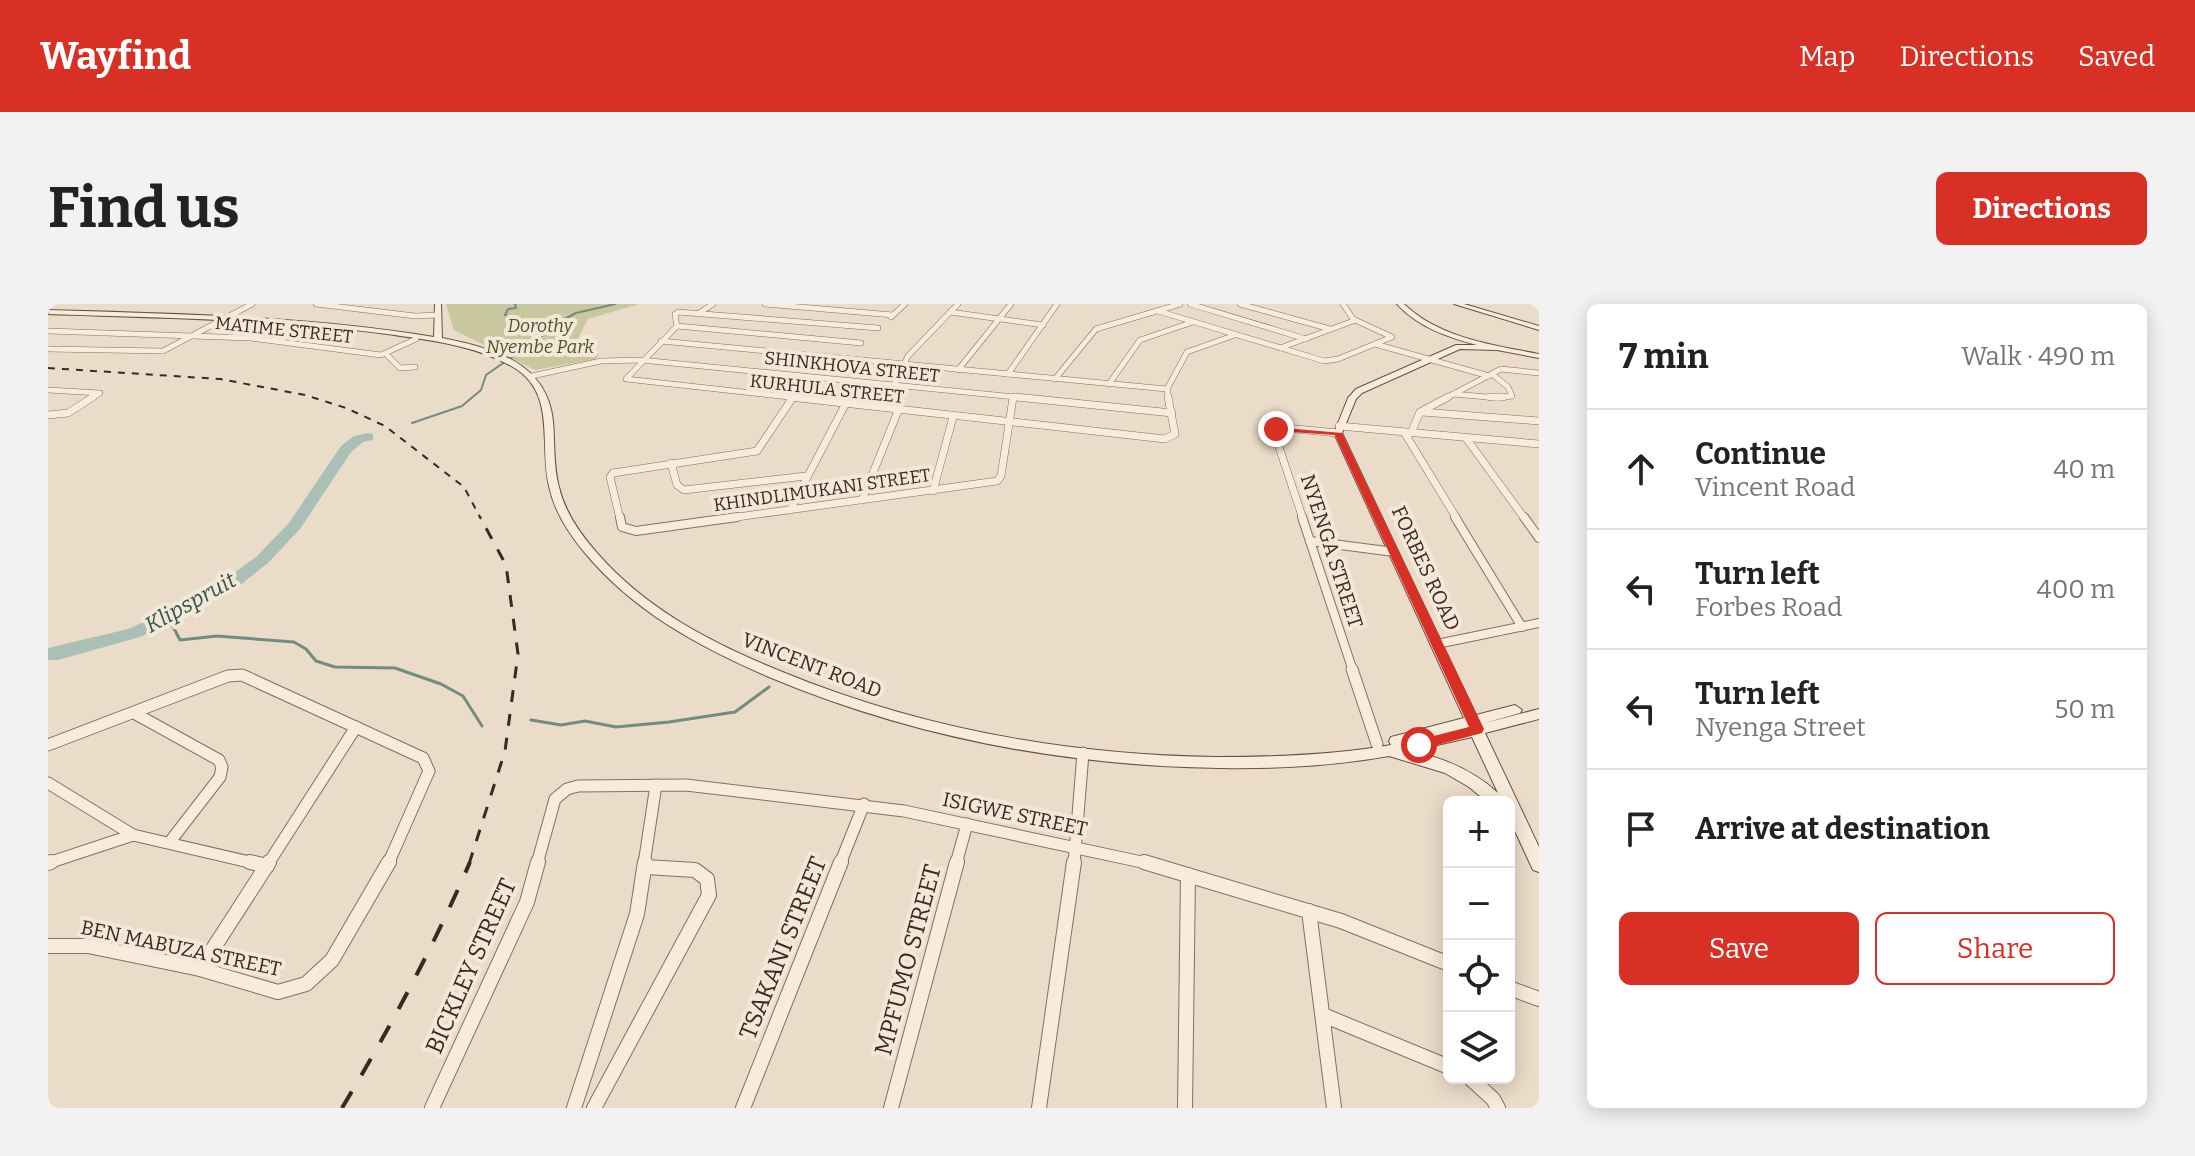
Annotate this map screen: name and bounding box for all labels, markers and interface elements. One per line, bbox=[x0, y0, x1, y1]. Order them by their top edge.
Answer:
text: Wayfind bbox=[40, 33, 191, 79]
text: Map bbox=[1799, 40, 1855, 73]
text: Directions bbox=[1899, 40, 2034, 73]
text: Saved bbox=[2078, 40, 2155, 73]
button: Directions bbox=[1936, 172, 2147, 245]
text: Find us bbox=[48, 175, 240, 242]
street label: MATIME STREET bbox=[214, 312, 354, 348]
park label: Dorothy Nyembe Park bbox=[486, 315, 594, 358]
text: 7 min bbox=[1619, 336, 1709, 377]
text: Walk · 490 m bbox=[1961, 341, 2115, 372]
street label: SHINKHOVA STREET bbox=[763, 347, 941, 387]
street label: KURHULA STREET bbox=[749, 370, 906, 408]
route end bbox=[1258, 411, 1294, 447]
text: Continue bbox=[1695, 436, 1826, 472]
icon: ahead bbox=[1619, 447, 1663, 491]
text: 40 m bbox=[2053, 454, 2115, 485]
street label: KHINDLIMUKANI STREET bbox=[712, 464, 932, 516]
street label: NYENGA STREET bbox=[1296, 471, 1368, 631]
text: Vincent Road bbox=[1695, 472, 1855, 503]
street label: FORBES ROAD bbox=[1387, 502, 1465, 634]
text: Turn left bbox=[1695, 556, 1820, 592]
water label: Klipspruit bbox=[140, 566, 241, 638]
icon: left bbox=[1619, 567, 1663, 611]
text: 400 m bbox=[2036, 574, 2115, 605]
text: Forbes Road bbox=[1695, 592, 1842, 623]
street label: VINCENT ROAD bbox=[739, 627, 885, 703]
text: Turn left bbox=[1695, 676, 1820, 712]
icon: left bbox=[1619, 687, 1663, 731]
text: 50 m bbox=[2054, 694, 2115, 725]
text: Nyenga Street bbox=[1695, 712, 1866, 743]
route start bbox=[1401, 727, 1437, 763]
street label: ISIGWE STREET bbox=[940, 787, 1090, 841]
map controls bbox=[1443, 796, 1515, 1084]
button: + bbox=[1443, 796, 1515, 868]
icon: arrive bbox=[1619, 807, 1663, 851]
text: Arrive at destination bbox=[1695, 811, 1990, 847]
street label: TSAKANI STREET bbox=[734, 853, 832, 1043]
street label: MPFUMO STREET bbox=[869, 862, 947, 1058]
button: − bbox=[1443, 868, 1515, 940]
street label: BICKLEY STREET bbox=[420, 874, 522, 1058]
button: Save bbox=[1619, 912, 1859, 985]
button: Share bbox=[1875, 912, 2115, 985]
street label: BEN MABUZA STREET bbox=[79, 915, 284, 981]
button: locate bbox=[1443, 940, 1515, 1012]
button: layers bbox=[1443, 1012, 1515, 1084]

